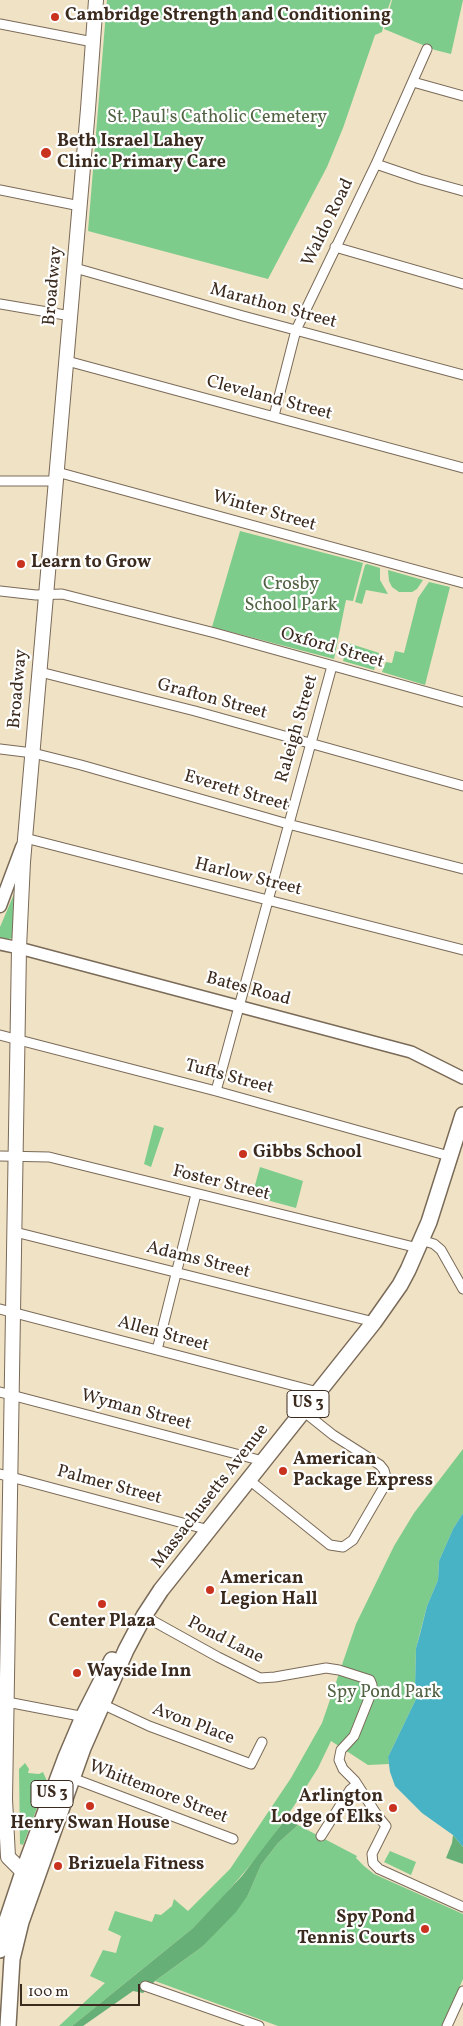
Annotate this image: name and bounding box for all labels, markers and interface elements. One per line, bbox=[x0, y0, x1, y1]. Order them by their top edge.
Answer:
place label: Cambridge Strength and Conditioning bbox=[65, 6, 391, 28]
marker: Cambridge Strength and Conditioning bbox=[49, 11, 61, 23]
park label: St. Paul's Catholic Cemetery bbox=[107, 108, 327, 130]
place label: Beth Israel Lahey Clinic Primary Care bbox=[57, 132, 226, 174]
marker: Beth Israel Lahey Clinic Primary Care bbox=[39, 146, 53, 160]
street label: Waldo Road bbox=[298, 176, 360, 270]
street label: Broadway bbox=[40, 245, 68, 327]
street label: Marathon Street bbox=[207, 280, 339, 334]
street label: Cleveland Street bbox=[204, 372, 334, 426]
street label: Winter Street bbox=[210, 487, 318, 537]
place label: Learn to Grow bbox=[31, 553, 151, 575]
marker: Learn to Grow bbox=[15, 558, 27, 570]
park label: Crosby School Park bbox=[245, 575, 337, 618]
street label: Oxford Street bbox=[278, 624, 386, 674]
street label: Broadway bbox=[5, 648, 33, 730]
street label: Raleigh Street bbox=[272, 673, 324, 785]
street label: Grafton Street bbox=[155, 675, 269, 725]
street label: Everett Street bbox=[181, 767, 291, 817]
street label: Harlow Street bbox=[192, 854, 304, 902]
street label: Bates Road bbox=[203, 968, 293, 1012]
street label: Tufts Street bbox=[182, 1056, 276, 1100]
place label: Gibbs School bbox=[253, 1143, 362, 1165]
marker: Gibbs School bbox=[237, 1148, 249, 1160]
street label: Foster Street bbox=[170, 1161, 272, 1207]
street label: Adams Street bbox=[144, 1238, 252, 1284]
street label: Allen Street bbox=[115, 1312, 211, 1358]
street label: Wyman Street bbox=[78, 1386, 194, 1436]
road number: US 3 bbox=[287, 1390, 329, 1418]
street label: Massachusetts Avenue bbox=[148, 1420, 274, 1574]
place label: American Package Express bbox=[293, 1450, 433, 1492]
street label: Palmer Street bbox=[54, 1462, 164, 1510]
marker: American Package Express bbox=[277, 1465, 289, 1477]
place label: American Legion Hall bbox=[220, 1569, 318, 1612]
marker: American Legion Hall bbox=[204, 1584, 216, 1596]
marker: Center Plaza bbox=[96, 1598, 108, 1610]
place label: Center Plaza bbox=[49, 1612, 155, 1634]
street label: Pond Lane bbox=[183, 1613, 267, 1669]
place label: Wayside Inn bbox=[87, 1662, 191, 1684]
marker: Wayside Inn bbox=[71, 1667, 83, 1679]
park label: Spy Pond Park bbox=[327, 1683, 441, 1705]
street label: Avon Place bbox=[149, 1699, 237, 1751]
street label: Whittemore Street bbox=[85, 1757, 231, 1829]
road number: US 3 bbox=[31, 1780, 73, 1808]
place label: Arlington Lodge of Elks bbox=[271, 1787, 383, 1830]
marker: Henry Swan House bbox=[84, 1800, 96, 1812]
marker: Arlington Lodge of Elks bbox=[387, 1802, 399, 1814]
place label: Henry Swan House bbox=[10, 1814, 170, 1836]
place label: Brizuela Fitness bbox=[68, 1855, 204, 1877]
marker: Brizuela Fitness bbox=[52, 1860, 64, 1872]
place label: Spy Pond Tennis Courts bbox=[297, 1908, 415, 1950]
marker: Spy Pond Tennis Courts bbox=[419, 1923, 431, 1935]
scale bar bbox=[22, 1974, 142, 2006]
text: 100 m bbox=[28, 1982, 68, 2003]

